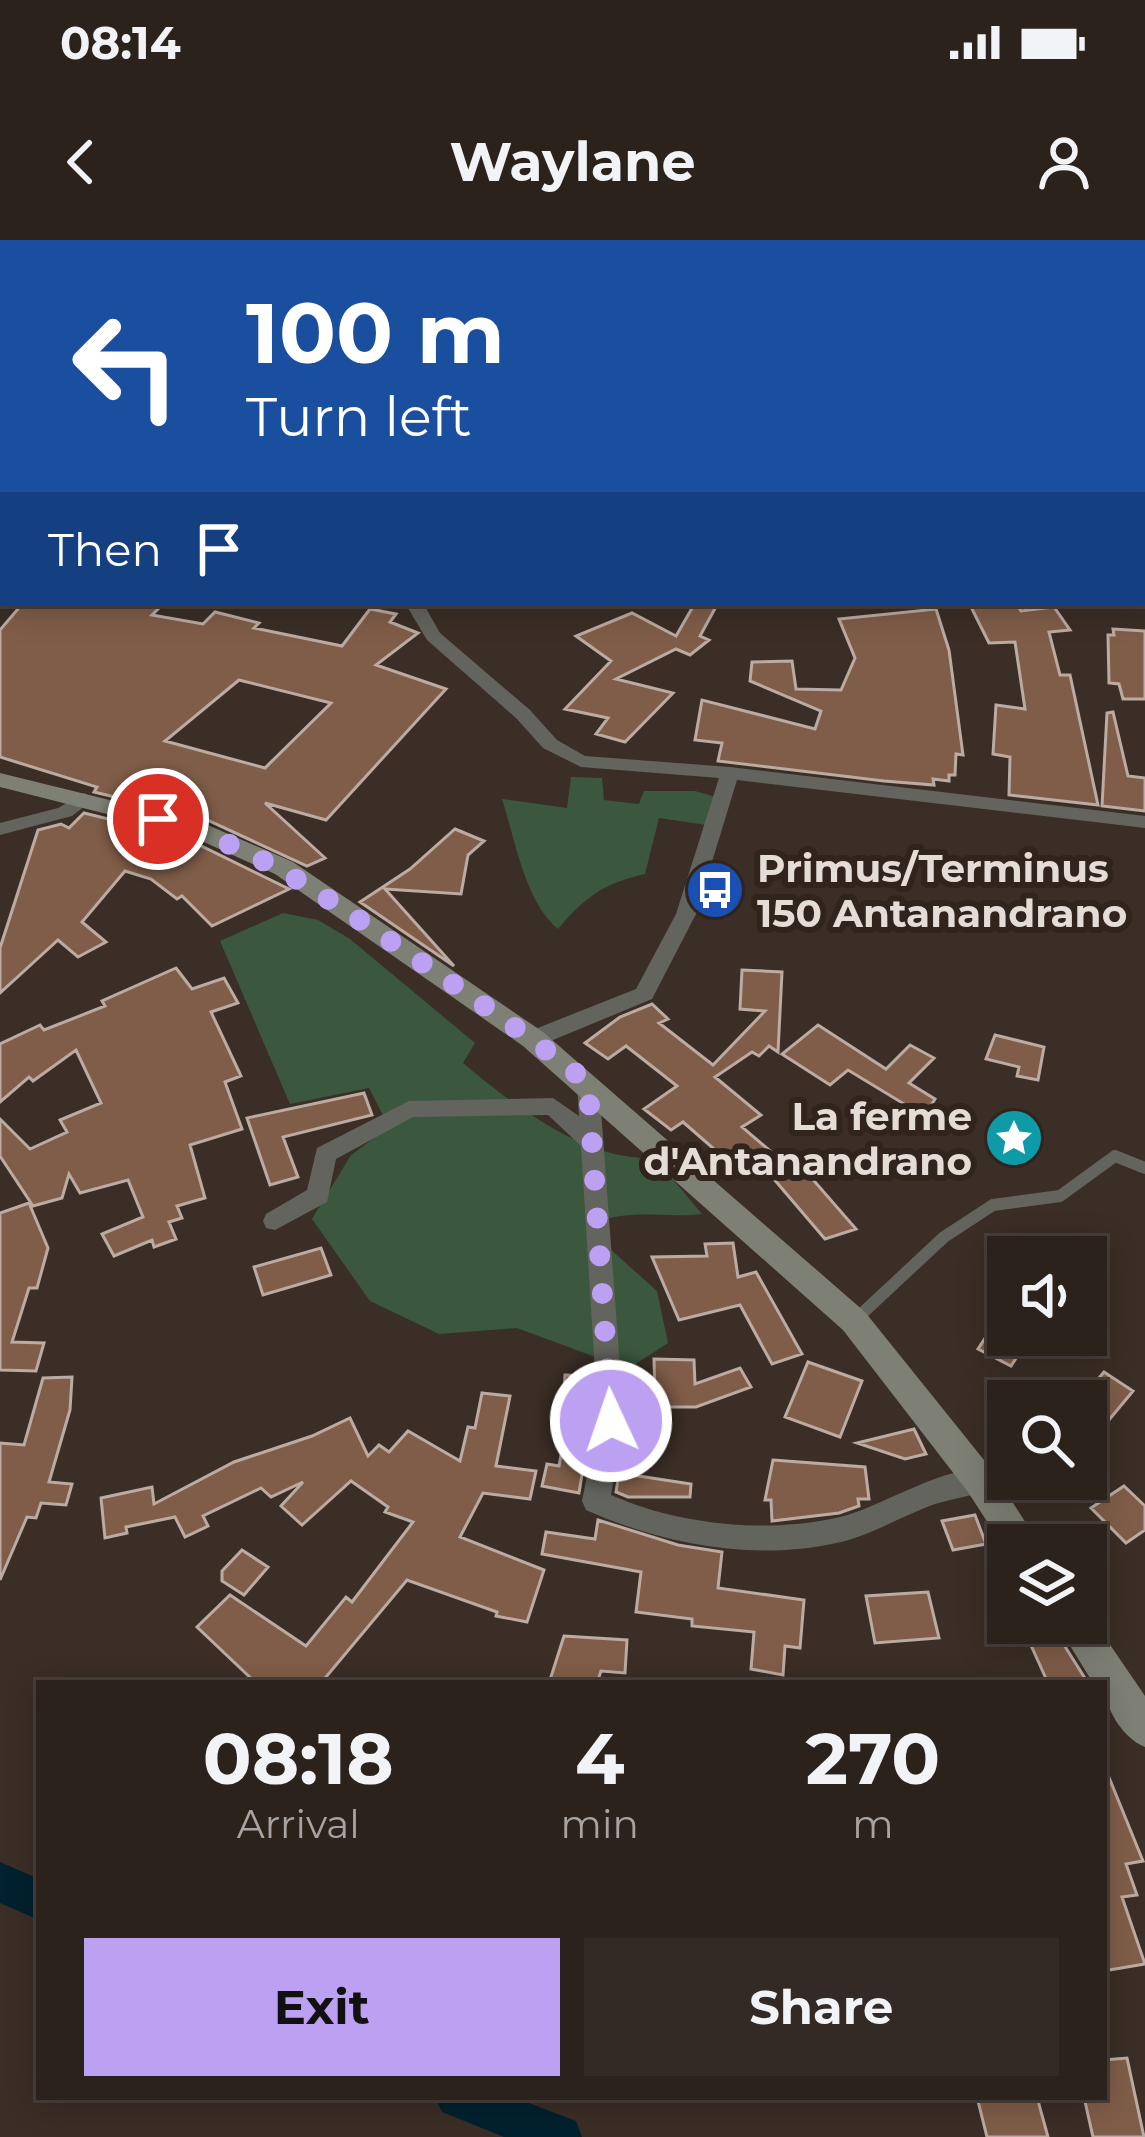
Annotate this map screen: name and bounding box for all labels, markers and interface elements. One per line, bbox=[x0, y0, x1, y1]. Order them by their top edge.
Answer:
text: 08:14 bbox=[60, 15, 181, 70]
icon: back bbox=[48, 129, 114, 195]
text: Waylane bbox=[449, 129, 696, 195]
icon: person bbox=[1031, 129, 1097, 195]
text: 100 m bbox=[246, 282, 505, 384]
icon: left bbox=[48, 288, 204, 444]
text: Turn left bbox=[246, 384, 472, 450]
icon: arrive bbox=[186, 516, 252, 582]
text: Then bbox=[48, 522, 162, 577]
pin bbox=[107, 768, 209, 870]
icon: arrive bbox=[125, 786, 191, 852]
place label: Primus/Terminus 150 Antanandrano bbox=[757, 844, 1127, 937]
bus stop icon: Primus/Terminus 150 Antanandrano bbox=[684, 859, 746, 921]
place label: La ferme d'Antanandrano bbox=[643, 1092, 972, 1185]
place icon: La ferme d'Antanandrano bbox=[983, 1107, 1045, 1169]
map controls bbox=[987, 1236, 1107, 1644]
button: sound bbox=[987, 1236, 1107, 1356]
position arrow bbox=[548, 1358, 674, 1484]
button: search bbox=[987, 1380, 1107, 1500]
button: layers bbox=[987, 1524, 1107, 1644]
text: 08:18 bbox=[203, 1714, 394, 1802]
text: 4 bbox=[575, 1714, 625, 1802]
text: 270 bbox=[806, 1714, 940, 1802]
text: Arrival bbox=[237, 1800, 360, 1848]
text: min bbox=[561, 1800, 639, 1848]
text: m bbox=[852, 1800, 894, 1848]
button: Exit bbox=[84, 1938, 560, 2076]
button: Share bbox=[584, 1938, 1059, 2076]

